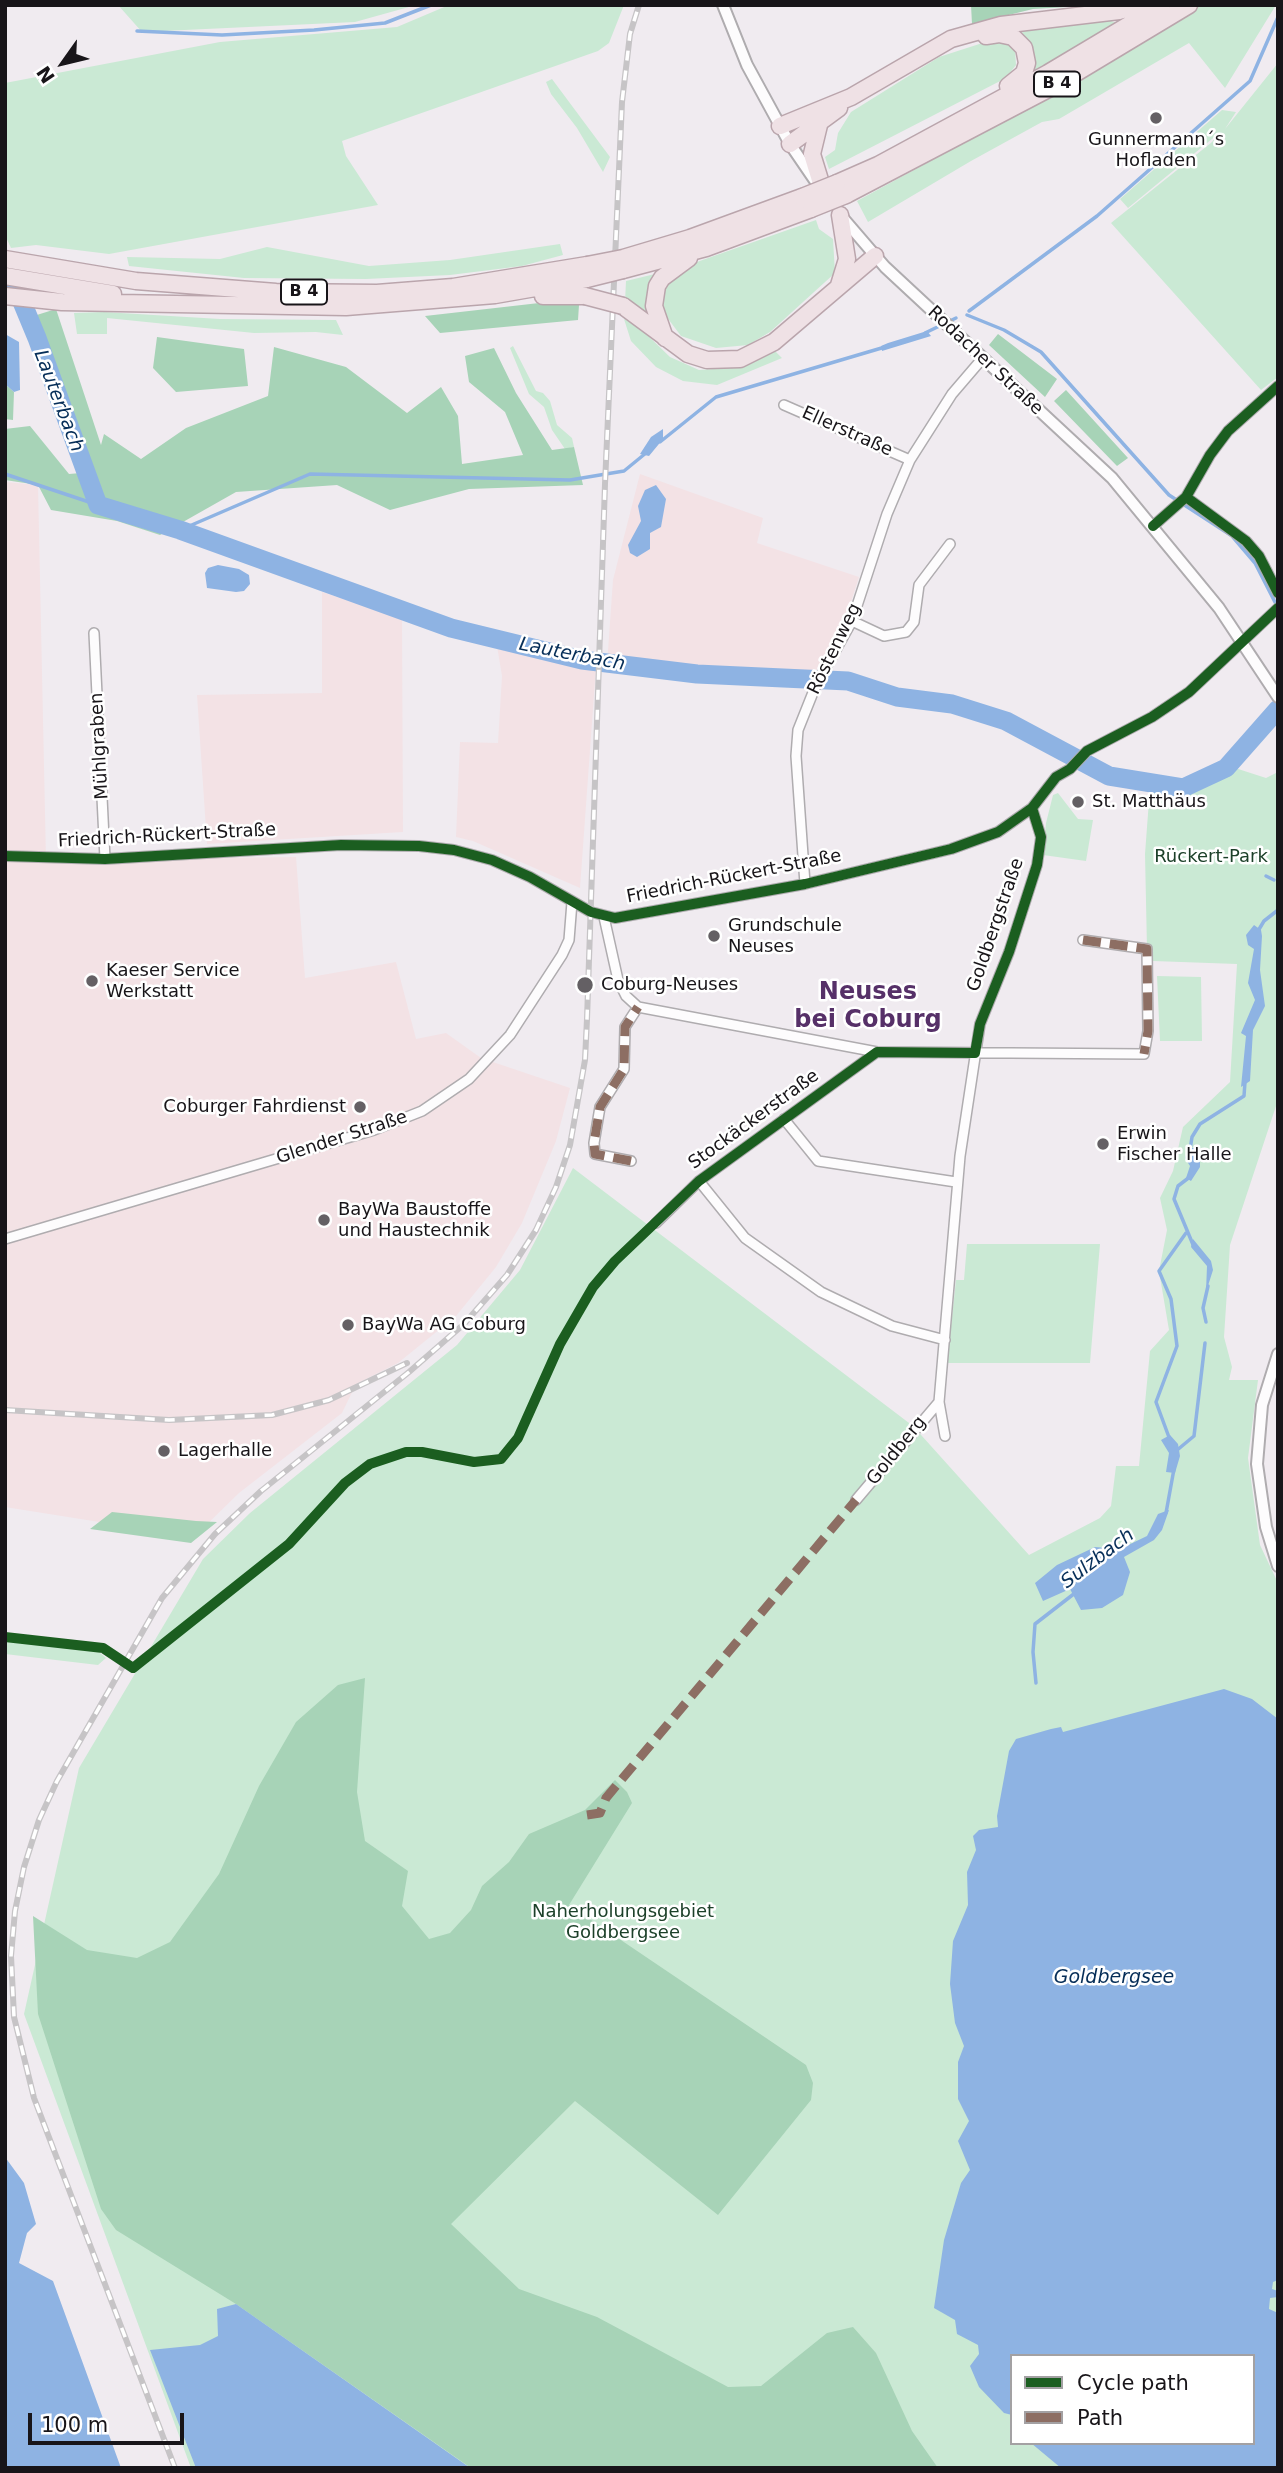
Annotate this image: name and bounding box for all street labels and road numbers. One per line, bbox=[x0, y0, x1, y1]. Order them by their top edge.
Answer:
road number: B 4 bbox=[1034, 72, 1080, 96]
road number: B 4 bbox=[281, 280, 327, 304]
street label: Rodacher Straße bbox=[923, 302, 1047, 420]
street label: Ellerstraße bbox=[798, 402, 896, 462]
street label: Röstenweg bbox=[804, 600, 866, 698]
street label: Mühlgraben bbox=[86, 692, 114, 800]
street label: Friedrich-Rückert-Straße bbox=[57, 820, 277, 852]
street label: Friedrich-Rückert-Straße bbox=[625, 846, 843, 908]
street label: Goldbergstraße bbox=[963, 855, 1029, 995]
street label: Stockäckerstraße bbox=[685, 1065, 823, 1175]
street label: Glender Straße bbox=[274, 1107, 410, 1169]
street label: Goldberg bbox=[863, 1412, 931, 1490]

